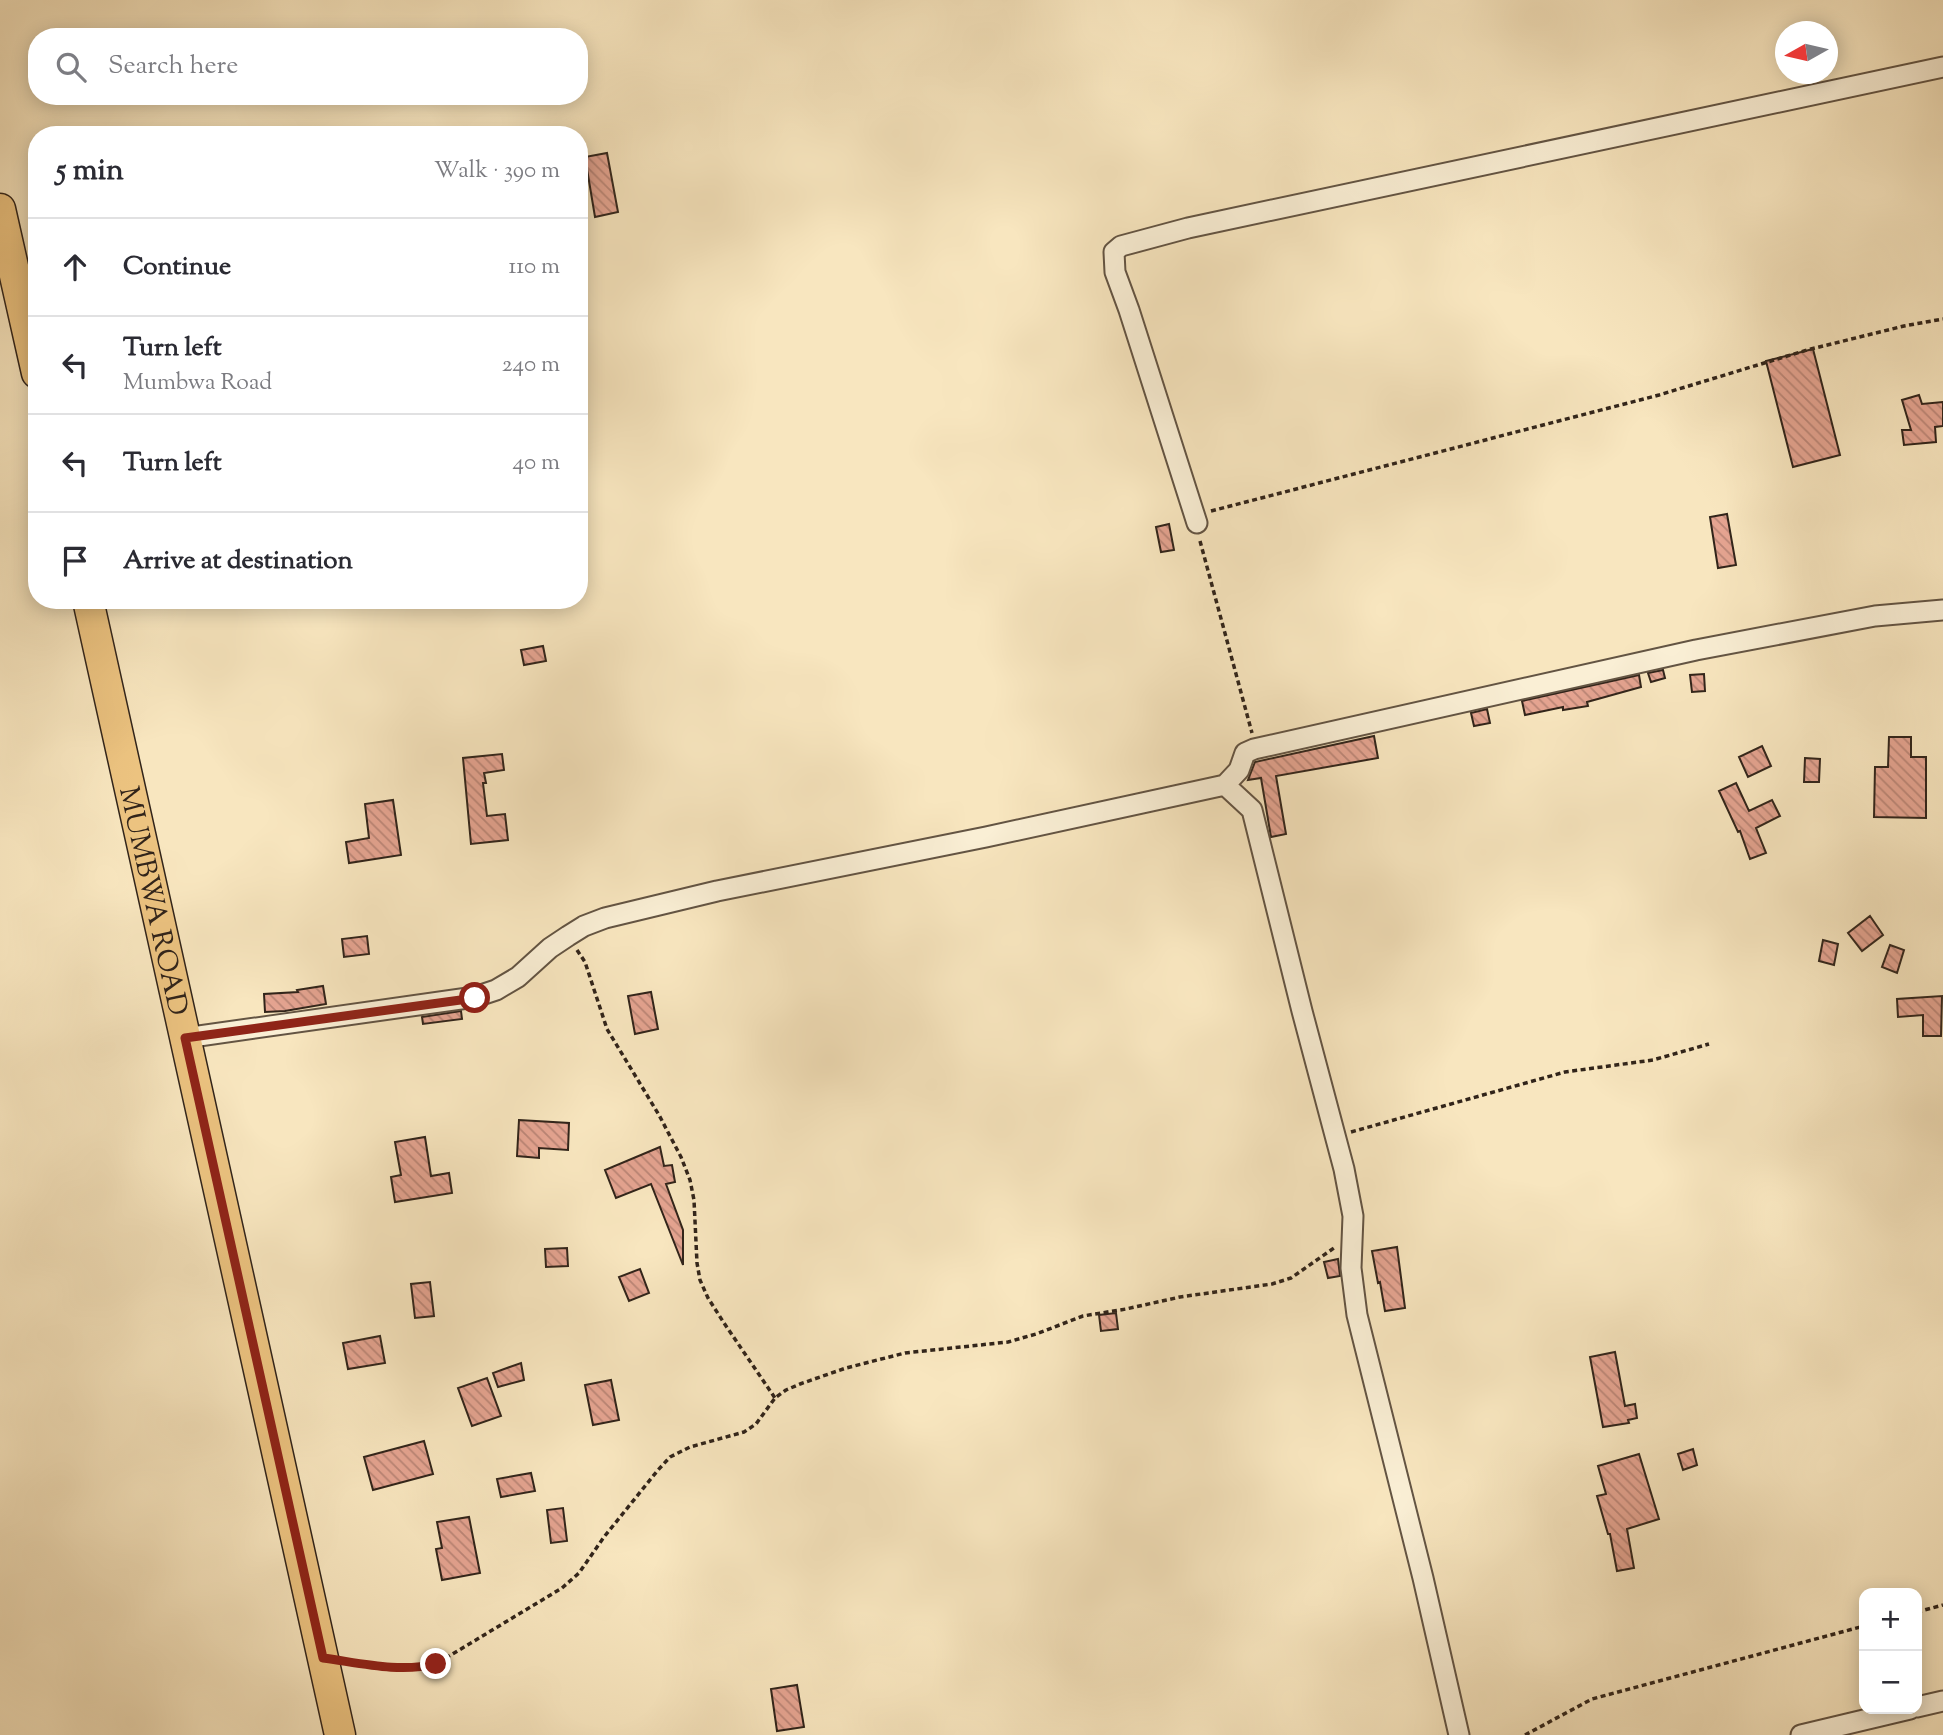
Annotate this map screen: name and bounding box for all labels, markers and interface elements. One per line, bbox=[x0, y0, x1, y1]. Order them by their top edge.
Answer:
north arrow bbox=[1775, 21, 1838, 84]
search box bbox=[28, 28, 588, 105]
icon: search bbox=[52, 48, 90, 86]
text: Search here bbox=[108, 48, 238, 85]
text: 5 min bbox=[56, 150, 124, 193]
text: Walk · 390 m bbox=[434, 155, 560, 188]
icon: ahead bbox=[56, 248, 94, 286]
text: Continue bbox=[123, 249, 231, 286]
text: 110 m bbox=[509, 251, 560, 284]
text: Turn left bbox=[123, 330, 222, 367]
icon: left bbox=[56, 346, 94, 384]
text: 240 m bbox=[502, 349, 560, 382]
text: Mumbwa Road bbox=[123, 367, 272, 400]
icon: left bbox=[56, 444, 94, 482]
text: Turn left bbox=[123, 445, 222, 482]
text: 40 m bbox=[513, 447, 560, 480]
icon: arrive bbox=[56, 542, 94, 580]
text: Arrive at destination bbox=[123, 543, 353, 580]
street label: MUMBWA ROAD bbox=[107, 783, 197, 1020]
route start bbox=[459, 982, 490, 1013]
map controls bbox=[1859, 1588, 1922, 1714]
button: + bbox=[1859, 1588, 1922, 1651]
route end bbox=[420, 1648, 451, 1679]
button: − bbox=[1859, 1651, 1922, 1714]

